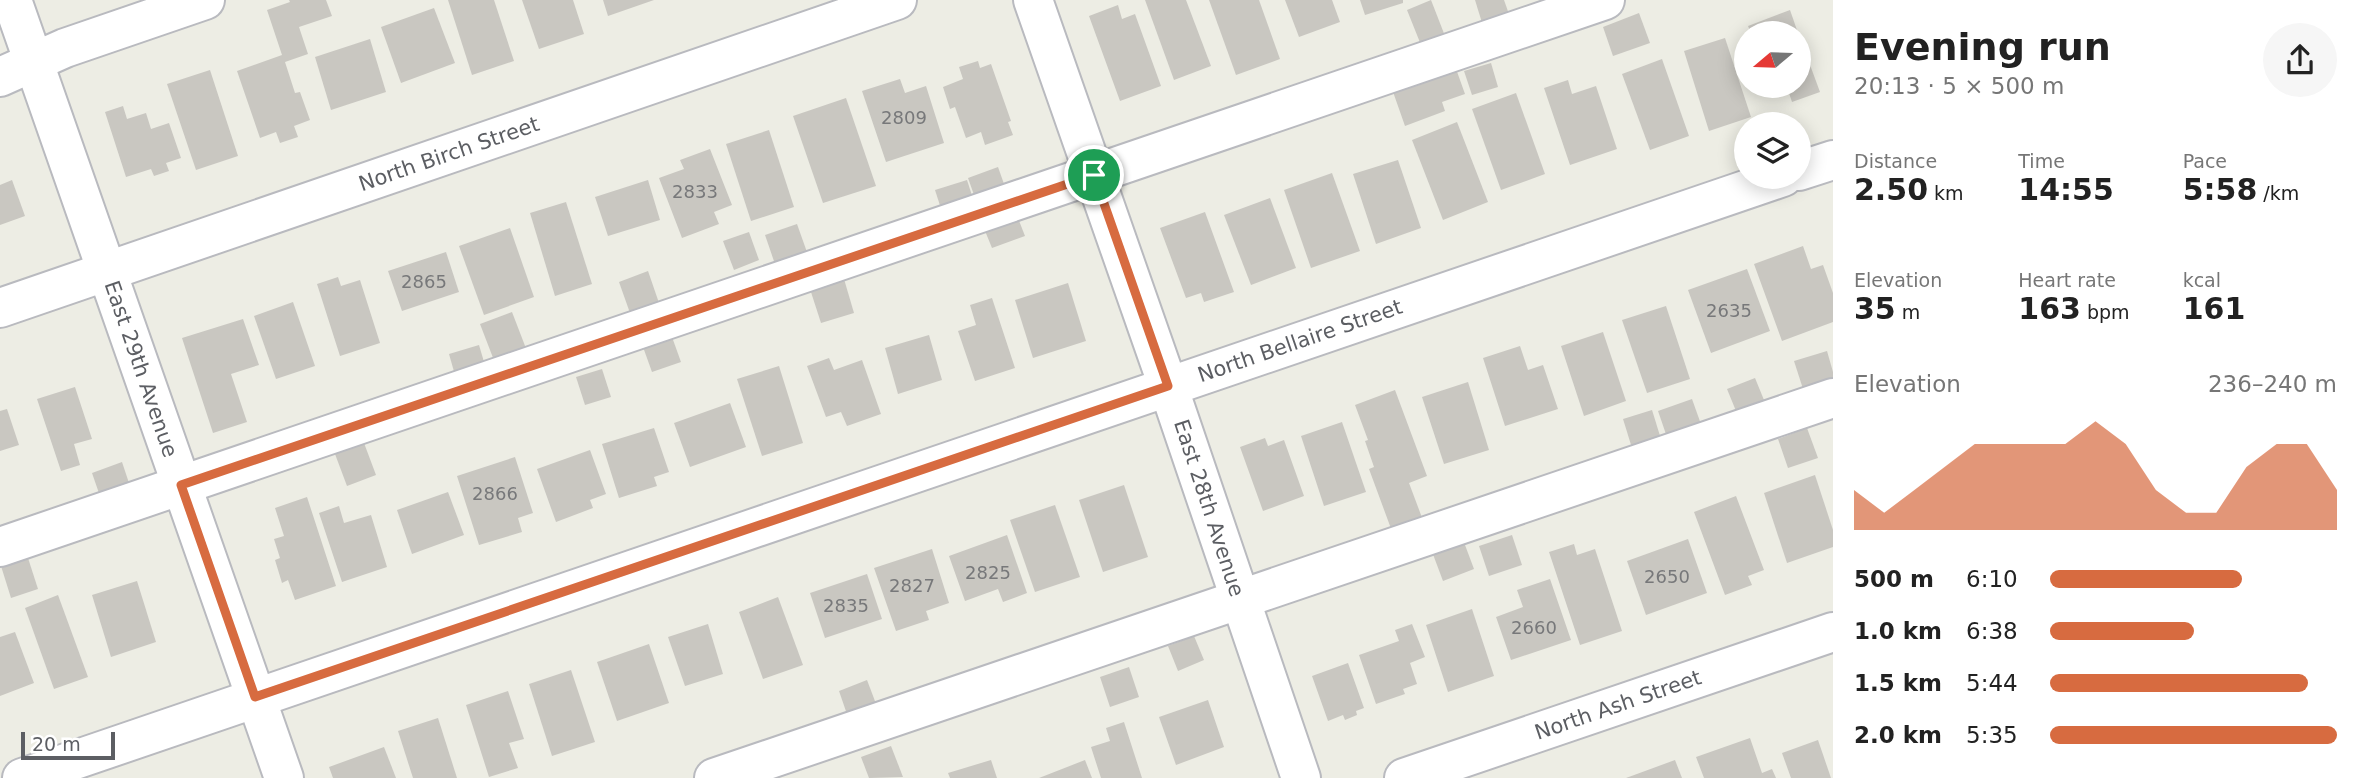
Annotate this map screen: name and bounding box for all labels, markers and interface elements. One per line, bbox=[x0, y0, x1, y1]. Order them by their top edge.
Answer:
north arrow bbox=[1734, 21, 1811, 98]
map controls bbox=[1734, 21, 1811, 189]
button: share bbox=[2263, 23, 2337, 97]
text: Evening run bbox=[1854, 25, 2111, 69]
text: 20:13 · 5 × 500 m bbox=[1854, 73, 2064, 99]
house number: 2809 bbox=[881, 107, 927, 128]
street label: North Birch Street bbox=[356, 112, 542, 196]
button: layers bbox=[1734, 112, 1811, 189]
pin bbox=[1064, 145, 1124, 205]
text: Distance bbox=[1854, 150, 1937, 172]
text: Time bbox=[2018, 150, 2065, 172]
text: Pace bbox=[2183, 150, 2227, 172]
icon: arrive bbox=[1075, 156, 1113, 194]
text: 2.50 bbox=[1854, 172, 1928, 207]
text: 14:55 bbox=[2018, 172, 2114, 207]
text: 5:58 bbox=[2183, 172, 2257, 207]
house number: 2833 bbox=[672, 181, 718, 202]
text: km bbox=[1928, 182, 1964, 204]
text: /km bbox=[2257, 182, 2299, 204]
text: Elevation bbox=[1854, 269, 1942, 291]
text: Heart rate bbox=[2018, 269, 2116, 291]
text: kcal bbox=[2183, 269, 2221, 291]
house number: 2865 bbox=[401, 271, 447, 292]
street label: East 29th Avenue bbox=[100, 278, 182, 460]
text: 35 bbox=[1854, 291, 1896, 326]
text: 163 bbox=[2018, 291, 2081, 326]
text: 161 bbox=[2183, 291, 2245, 326]
street label: North Bellaire Street bbox=[1195, 295, 1405, 387]
house number: 2635 bbox=[1706, 300, 1752, 321]
text: m bbox=[1896, 301, 1920, 323]
text: bpm bbox=[2081, 301, 2130, 323]
text: Elevation bbox=[1854, 371, 1961, 397]
text: 236–240 m bbox=[2208, 371, 2337, 397]
street label: East 28th Avenue bbox=[1169, 416, 1249, 600]
house number: 2866 bbox=[472, 483, 518, 504]
house number: 2825 bbox=[965, 562, 1011, 583]
house number: 2650 bbox=[1644, 566, 1690, 587]
text: 500 m bbox=[1854, 566, 1934, 592]
text: 6:10 bbox=[1966, 566, 2018, 592]
house number: 2827 bbox=[889, 575, 935, 596]
house number: 2835 bbox=[823, 595, 869, 616]
house number: 2660 bbox=[1511, 617, 1557, 638]
text: 1.0 km bbox=[1854, 618, 1942, 644]
text: 6:38 bbox=[1966, 618, 2018, 644]
street label: North Ash Street bbox=[1532, 665, 1704, 745]
text: 1.5 km bbox=[1854, 670, 1942, 696]
text: 5:44 bbox=[1966, 670, 2018, 696]
text: 2.0 km bbox=[1854, 722, 1942, 748]
text: 5:35 bbox=[1966, 722, 2018, 748]
scale bar bbox=[21, 729, 116, 761]
text: 20 m bbox=[32, 733, 81, 755]

